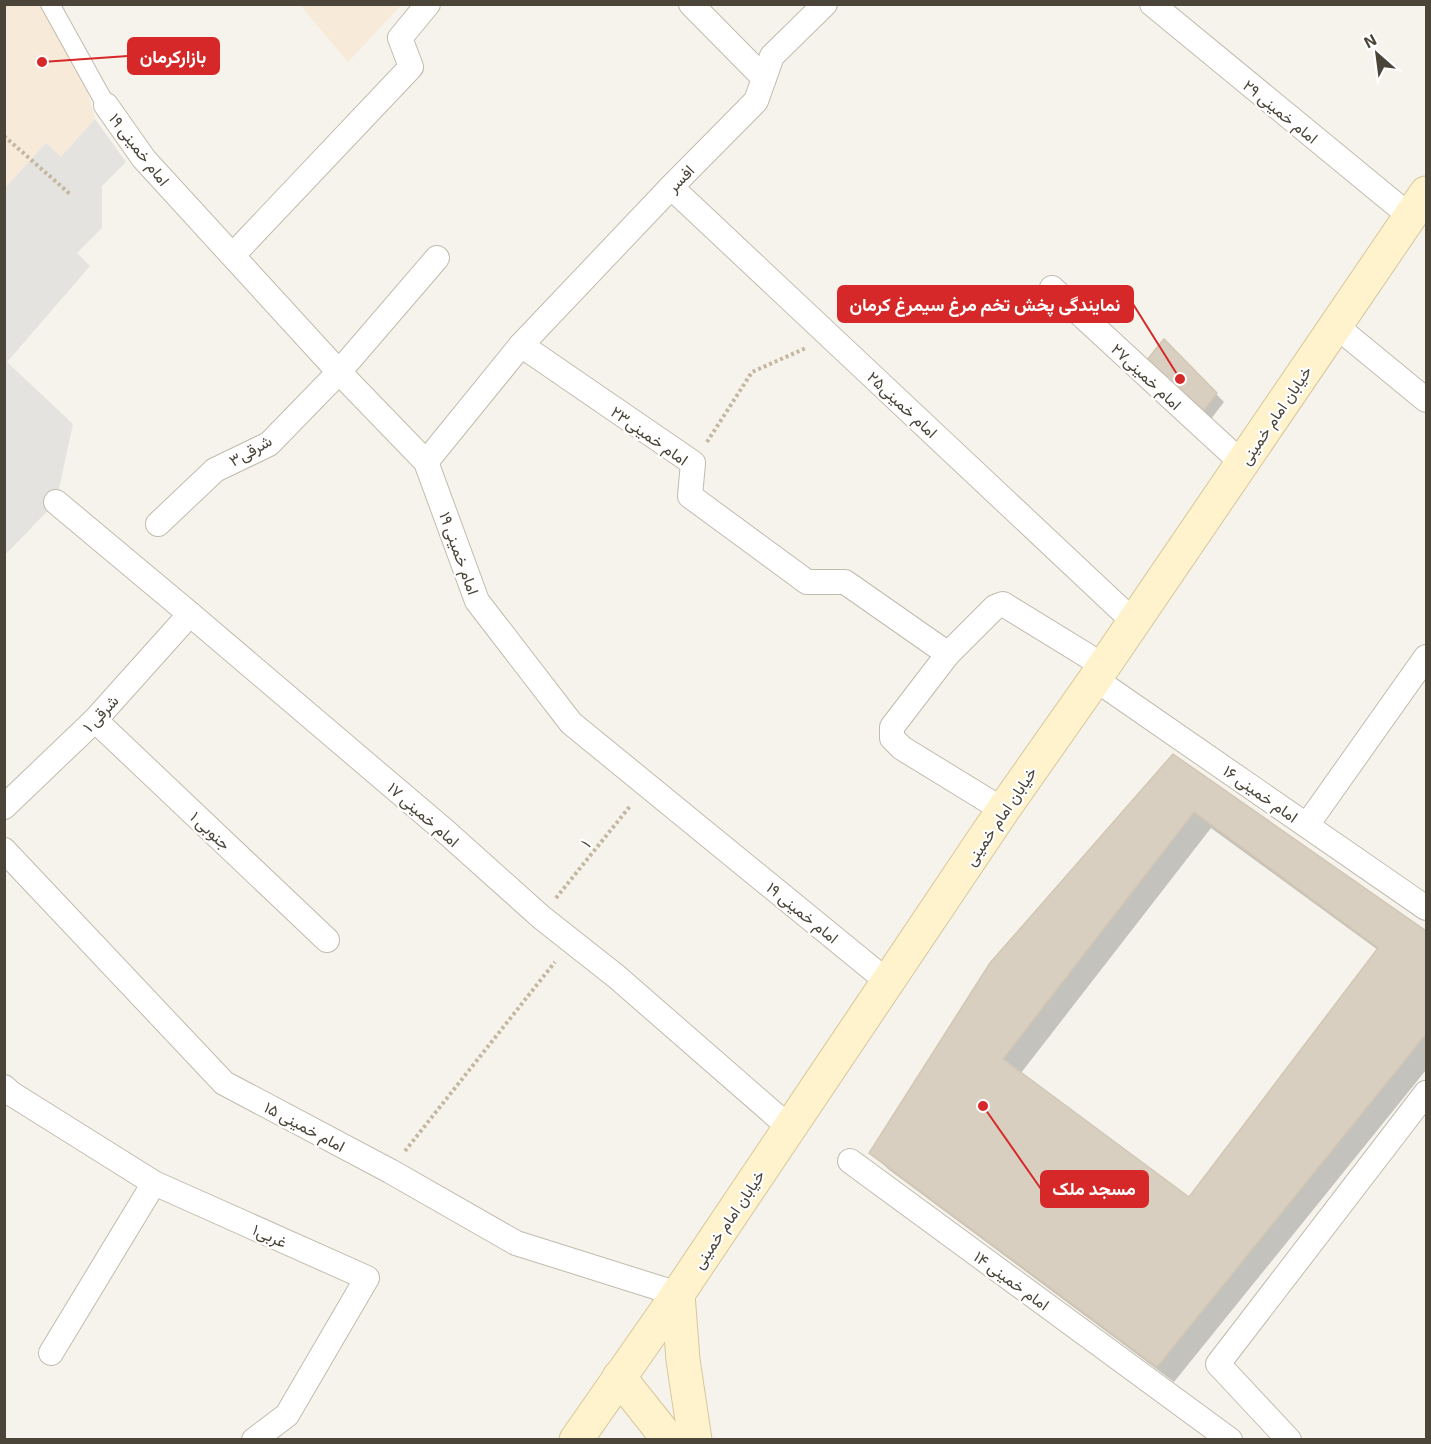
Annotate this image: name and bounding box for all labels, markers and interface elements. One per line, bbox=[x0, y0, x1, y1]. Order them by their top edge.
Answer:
north arrow bbox=[1347, 24, 1407, 84]
text: N bbox=[1360, 29, 1379, 51]
callout: بازارکرمان bbox=[128, 38, 219, 74]
text: بازارکرمان bbox=[140, 45, 206, 68]
street label: امام خمینی ۲۹ bbox=[1239, 75, 1322, 148]
street label: امام خمینی ۱۹ bbox=[104, 109, 174, 190]
street label: افسر bbox=[662, 160, 699, 198]
callout: نمایندگی پخش تخم مرغ سیمرغ کرمان bbox=[838, 286, 1133, 322]
text: نمایندگی پخش تخم مرغ سیمرغ کرمان bbox=[850, 293, 1120, 317]
street label: امام خمینی۲۷ bbox=[1107, 339, 1186, 415]
street label: خیابان امام خمینی bbox=[1235, 362, 1317, 469]
street label: امام خمینی۲۵ bbox=[863, 367, 942, 443]
street label: امام خمینی۲۳ bbox=[607, 401, 692, 470]
street label: شرقی۳ bbox=[225, 430, 276, 471]
street label: امام خمینی ۱۹ bbox=[434, 509, 484, 598]
street label: ۱ شرقی bbox=[78, 691, 123, 737]
street label: امام خمینی ۱۶ bbox=[1219, 760, 1302, 827]
street label: خیابان امام خمینی bbox=[960, 763, 1042, 870]
street label: امام خمینی ۱۷ bbox=[383, 778, 464, 852]
street label: ۱ جنوبی bbox=[186, 807, 235, 855]
street label: ۱ bbox=[576, 835, 594, 851]
street label: امام خمینی ۱۹ bbox=[762, 877, 843, 948]
street label: امام خمینی ۱۵ bbox=[260, 1097, 349, 1157]
street label: خیابان امام خمینی bbox=[688, 1166, 770, 1273]
callout: مسجد ملک bbox=[1041, 1171, 1148, 1207]
text: مسجد ملک bbox=[1052, 1177, 1136, 1200]
street label: غربی۱ bbox=[249, 1219, 290, 1253]
street label: امام خمینی ۱۴ bbox=[970, 1246, 1053, 1315]

